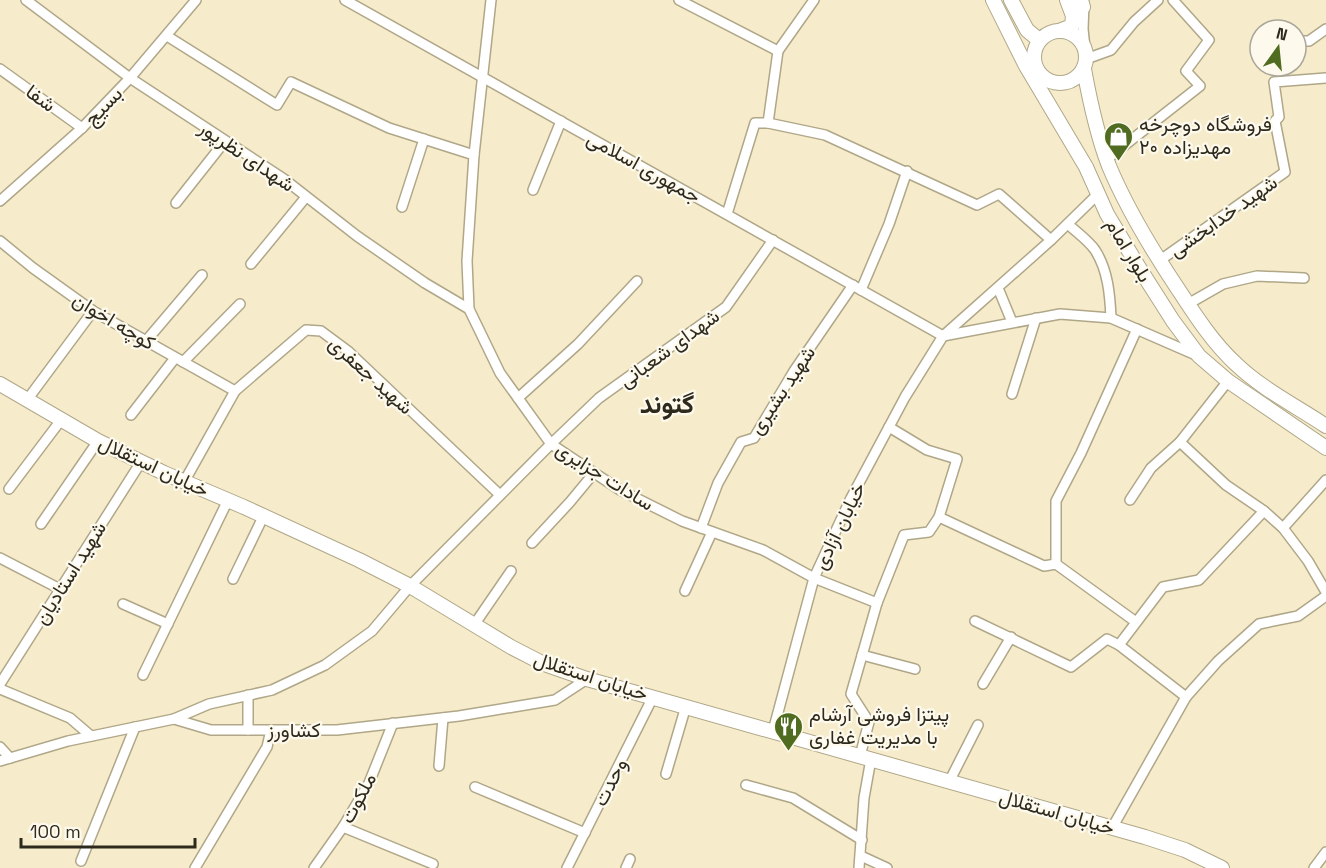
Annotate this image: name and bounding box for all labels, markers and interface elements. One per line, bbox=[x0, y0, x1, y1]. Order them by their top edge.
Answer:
north arrow bbox=[1248, 18, 1308, 78]
text: N bbox=[1274, 22, 1290, 46]
street label: شفا bbox=[21, 78, 61, 118]
street label: بسیج bbox=[78, 81, 129, 132]
place label: فروشگاه دوچرخه ۲۰ مهدیزاده bbox=[1139, 111, 1272, 160]
street label: شهدای نظرپور bbox=[193, 114, 300, 198]
shop icon: فروشگاه دوچرخه ۲۰ مهدیزاده bbox=[1102, 120, 1134, 162]
street label: جمهوری اسلامی bbox=[582, 125, 706, 209]
street label: شهید خدابخشی bbox=[1164, 169, 1282, 263]
street label: بلوار امام bbox=[1100, 213, 1158, 287]
street label: کوچه اخوان bbox=[67, 286, 160, 357]
street label: شهدای شعبانی bbox=[613, 303, 725, 393]
street label: شهید جعفری bbox=[323, 330, 419, 420]
street label: شهید بشیری bbox=[743, 341, 821, 439]
district label: گتوند bbox=[640, 387, 695, 421]
street label: خیابان استقلال bbox=[95, 429, 213, 503]
street label: سادات جزایری bbox=[551, 436, 659, 516]
street label: خیابان آزادی bbox=[807, 478, 871, 574]
street label: شهید استادیان bbox=[28, 517, 112, 629]
street label: خیابان استقلال bbox=[531, 645, 651, 707]
place label: پیتزا فروشی آرشام با مدیریت غفاری bbox=[809, 701, 949, 750]
restaurant icon: پیتزا فروشی آرشام با مدیریت غفاری bbox=[772, 710, 804, 752]
street label: کشاورز bbox=[266, 717, 321, 743]
street label: وحدت bbox=[587, 754, 633, 810]
street label: ملکوت bbox=[334, 768, 382, 828]
street label: خیابان استقلال bbox=[996, 783, 1118, 841]
scale bar bbox=[21, 811, 195, 849]
text: 100 m bbox=[30, 820, 81, 843]

